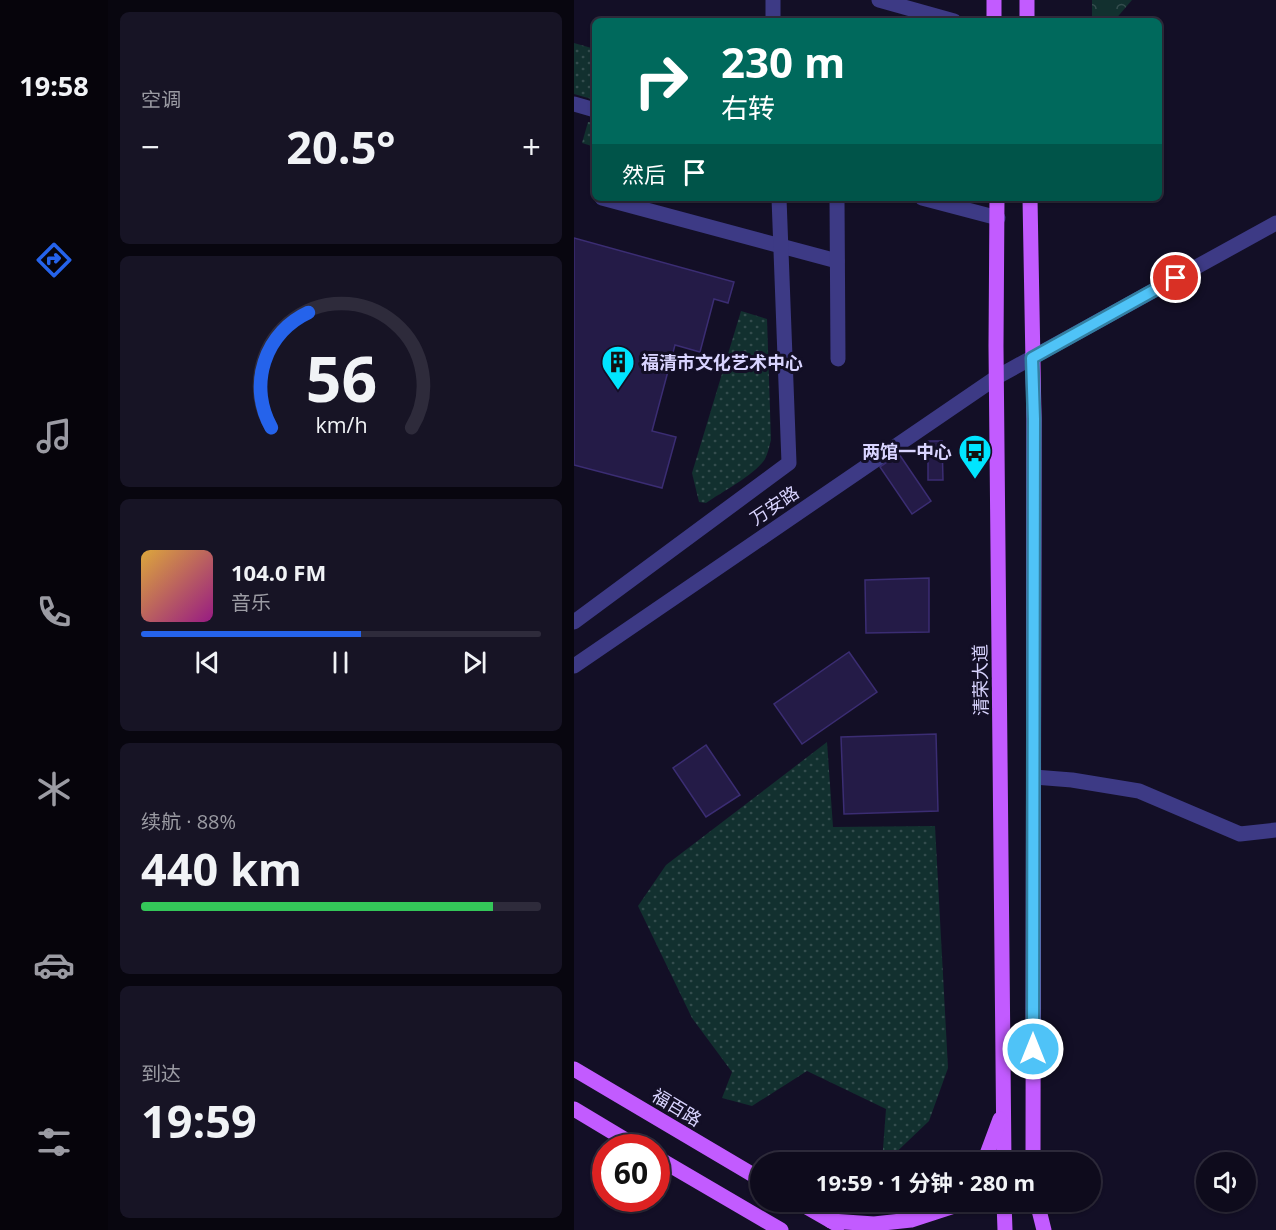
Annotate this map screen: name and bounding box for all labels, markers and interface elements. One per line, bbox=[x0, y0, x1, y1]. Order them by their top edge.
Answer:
text: 230 m bbox=[721, 33, 845, 90]
icon: right bbox=[622, 42, 700, 120]
text: 19:58 bbox=[19, 67, 89, 104]
text: 空调 bbox=[141, 86, 181, 113]
text: 右转 bbox=[721, 89, 775, 126]
text: 20.5° bbox=[286, 116, 396, 177]
text: − bbox=[141, 124, 160, 169]
text: + bbox=[522, 124, 541, 169]
icon: arrive bbox=[678, 156, 711, 189]
text: 然后 bbox=[622, 159, 666, 189]
icon: directions bbox=[33, 239, 75, 281]
pin bbox=[1150, 252, 1201, 303]
icon: arrive bbox=[1159, 261, 1192, 294]
text: 56 bbox=[305, 336, 377, 421]
building icon: 福清市文化艺术中心 bbox=[600, 344, 636, 391]
place label: 福清市文化艺术中心 bbox=[641, 350, 803, 374]
text: km/h bbox=[315, 411, 367, 440]
icon: music bbox=[33, 415, 75, 457]
bus stop icon: 两馆一中心 bbox=[957, 433, 993, 480]
place label: 两馆一中心 bbox=[862, 439, 952, 463]
street label: 万安路 bbox=[745, 480, 803, 530]
text: 104.0 FM bbox=[231, 557, 326, 587]
text: 音乐 bbox=[231, 589, 271, 616]
icon: phone bbox=[33, 591, 75, 633]
street label: 清荣大道 bbox=[967, 644, 993, 716]
icon: previous bbox=[191, 646, 224, 679]
icon: pause bbox=[324, 646, 357, 679]
icon: next bbox=[458, 646, 491, 679]
icon: climate bbox=[33, 768, 75, 810]
text: 续航 · 88% bbox=[141, 808, 236, 835]
text: 440 km bbox=[141, 838, 302, 899]
icon: car bbox=[33, 944, 75, 986]
position arrow bbox=[1001, 1017, 1065, 1081]
text: 到达 bbox=[141, 1060, 181, 1087]
street label: 福百路 bbox=[648, 1083, 706, 1131]
text: 19:59 bbox=[141, 1090, 257, 1151]
icon: filters bbox=[33, 1121, 75, 1163]
speed limit sign: 60 bbox=[592, 1134, 670, 1212]
map controls bbox=[1196, 1152, 1256, 1212]
button: sound bbox=[1196, 1152, 1256, 1212]
text: 19:59 · 1 分钟 · 280 m bbox=[816, 1167, 1035, 1197]

